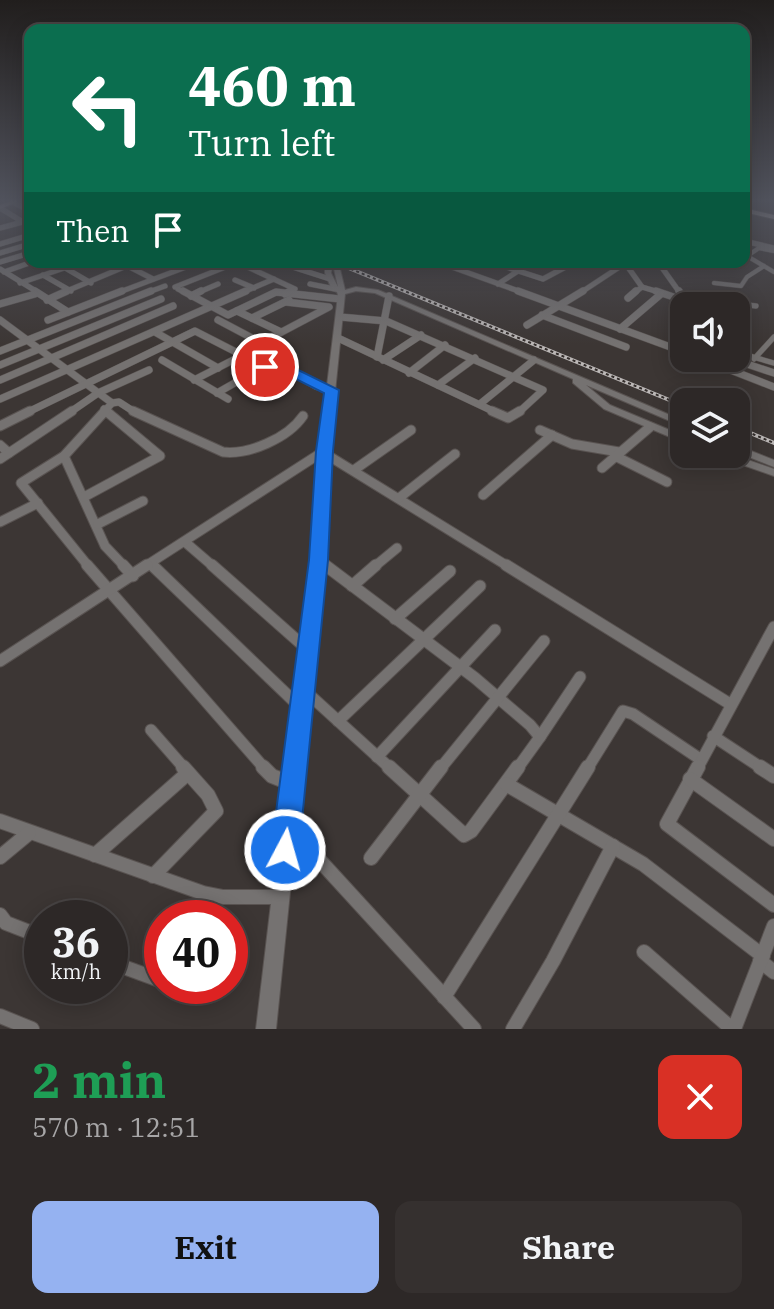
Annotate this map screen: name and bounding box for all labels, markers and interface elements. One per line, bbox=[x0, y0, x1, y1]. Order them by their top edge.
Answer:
text: 460 m bbox=[188, 49, 356, 121]
icon: left bbox=[56, 56, 160, 160]
text: Turn left bbox=[188, 119, 335, 166]
icon: arrive bbox=[146, 208, 190, 252]
text: Then bbox=[56, 211, 130, 250]
map controls bbox=[670, 292, 750, 468]
button: sound bbox=[670, 292, 750, 372]
pin bbox=[231, 333, 299, 401]
icon: arrive bbox=[243, 345, 287, 389]
button: layers bbox=[670, 388, 750, 468]
position arrow bbox=[243, 808, 327, 892]
speed limit sign: 40 bbox=[144, 900, 248, 1004]
text: 36 bbox=[52, 916, 100, 968]
text: km/h bbox=[51, 958, 101, 985]
text: 2 min bbox=[32, 1049, 166, 1111]
button: close bbox=[658, 1055, 742, 1139]
text: 570 m · 12:51 bbox=[32, 1110, 200, 1144]
button: Exit bbox=[32, 1201, 379, 1293]
button: Share bbox=[395, 1201, 742, 1293]

